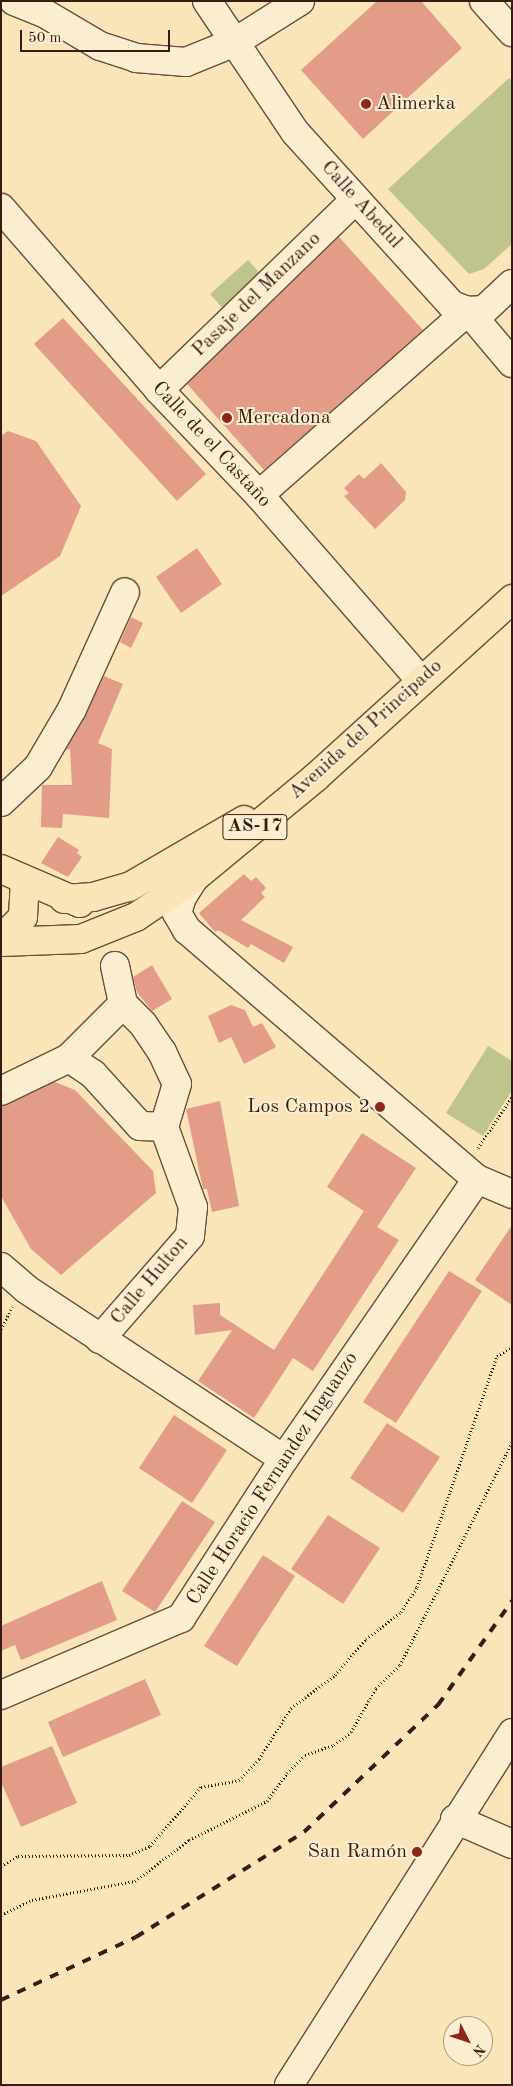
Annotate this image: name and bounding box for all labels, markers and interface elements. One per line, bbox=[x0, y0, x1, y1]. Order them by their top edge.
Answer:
scale bar bbox=[22, 20, 172, 52]
text: 50 m bbox=[28, 31, 62, 46]
place label: Alimerka bbox=[376, 92, 456, 116]
marker: Alimerka bbox=[360, 98, 372, 110]
street label: Calle Abedul bbox=[315, 156, 407, 254]
street label: Pasaje del Manzano bbox=[188, 227, 326, 363]
street label: Calle de el Castaño bbox=[146, 377, 276, 513]
place label: Mercadona bbox=[237, 406, 331, 430]
marker: Mercadona bbox=[221, 412, 233, 424]
street label: Avenida del Principado bbox=[284, 655, 448, 805]
road number: AS-17 bbox=[221, 810, 289, 844]
place label: Los Campos 2 bbox=[247, 1095, 370, 1119]
marker: Los Campos 2 bbox=[374, 1101, 386, 1113]
street label: Calle Hulton bbox=[106, 1232, 194, 1330]
street label: Calle Horacio Fernandez Inguanzo bbox=[182, 1348, 364, 1610]
place label: San Ramón bbox=[308, 1840, 407, 1864]
marker: San Ramón bbox=[411, 1846, 423, 1858]
north arrow bbox=[443, 2016, 493, 2066]
text: N bbox=[470, 2042, 487, 2059]

